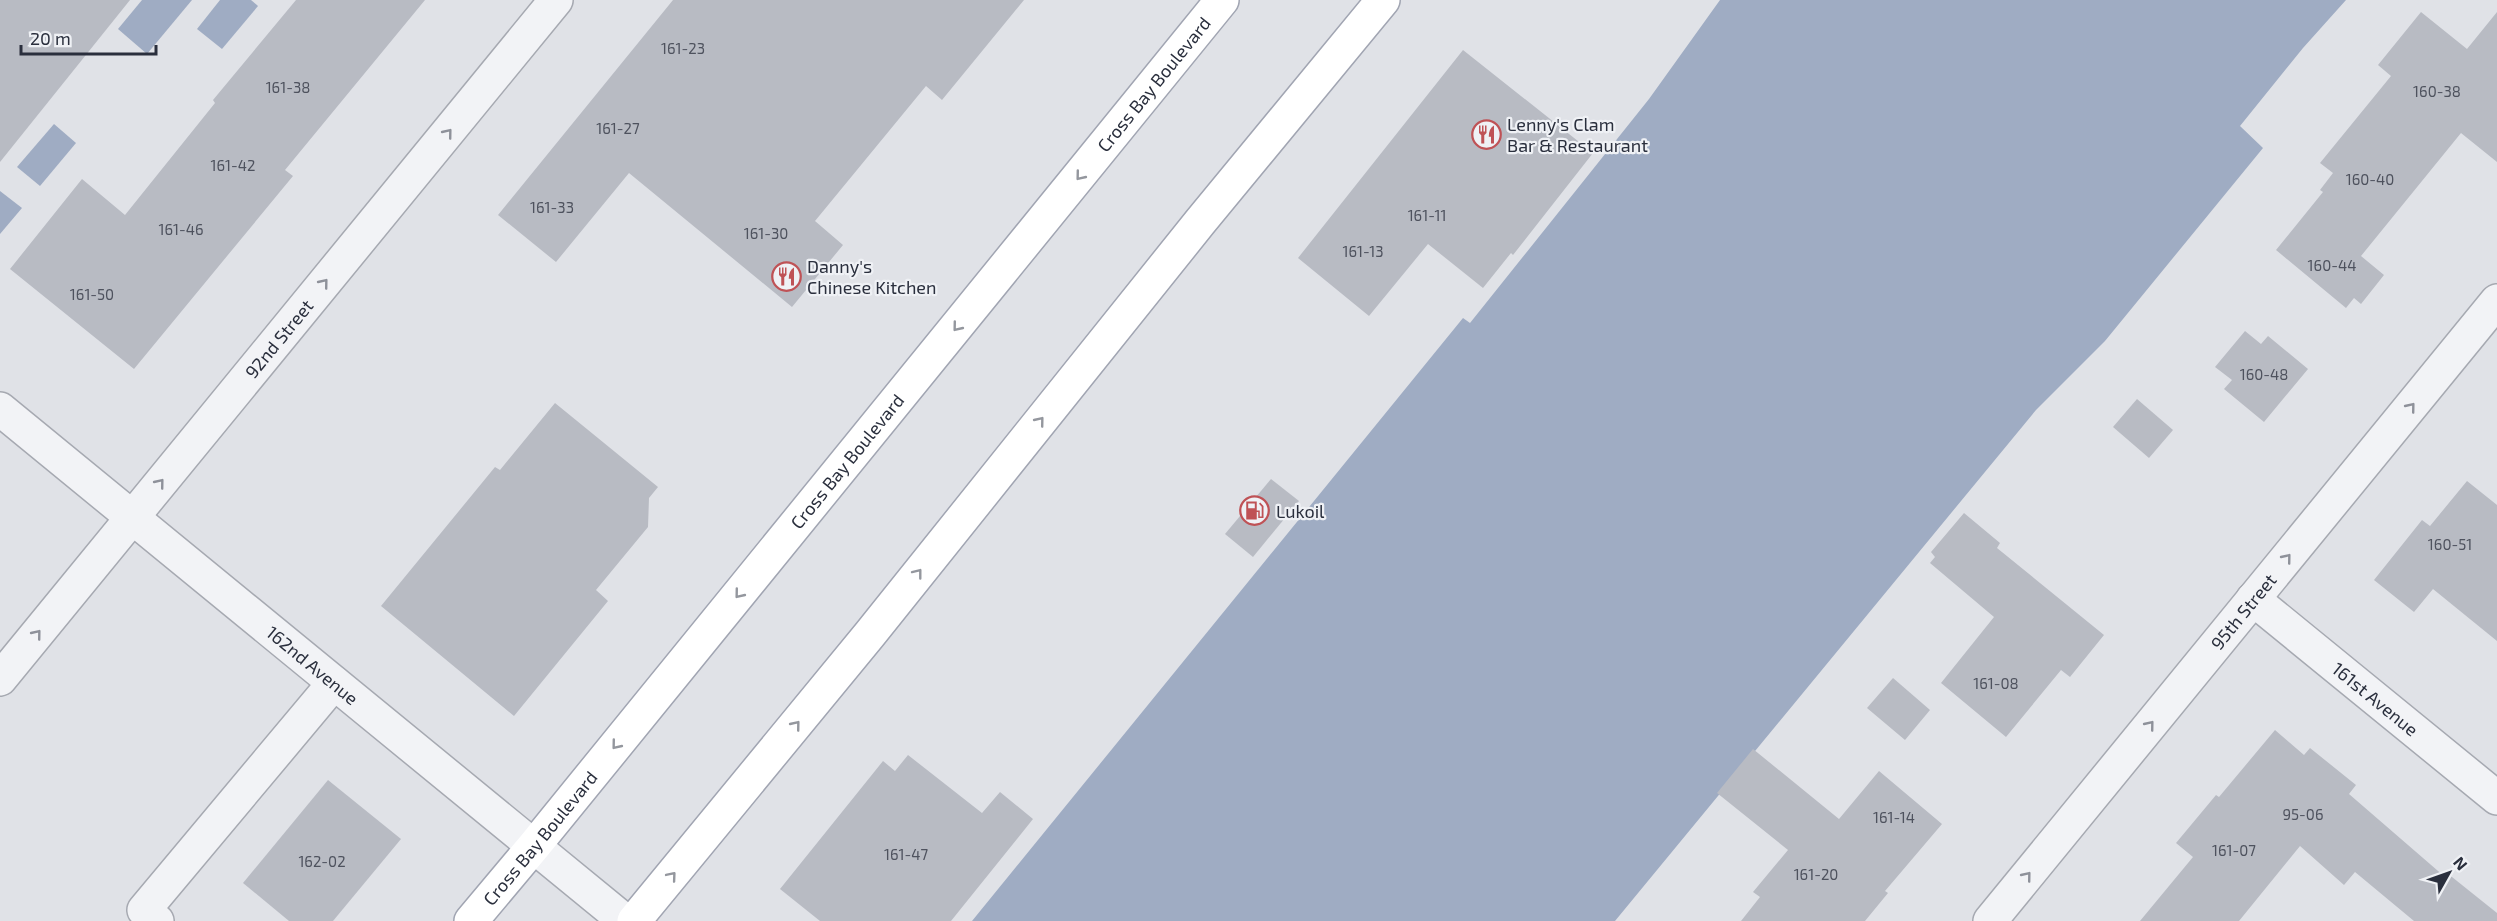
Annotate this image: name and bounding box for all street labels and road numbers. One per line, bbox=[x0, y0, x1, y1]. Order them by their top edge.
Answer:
street label: Cross Bay Boulevard bbox=[1092, 12, 1215, 156]
street label: 92nd Street bbox=[240, 295, 318, 382]
street label: Cross Bay Boulevard bbox=[786, 389, 908, 533]
street label: 95th Street bbox=[2206, 569, 2281, 654]
street label: 162nd Avenue bbox=[262, 621, 363, 709]
street label: 161st Avenue bbox=[2328, 657, 2423, 740]
street label: Cross Bay Boulevard bbox=[478, 766, 602, 909]

